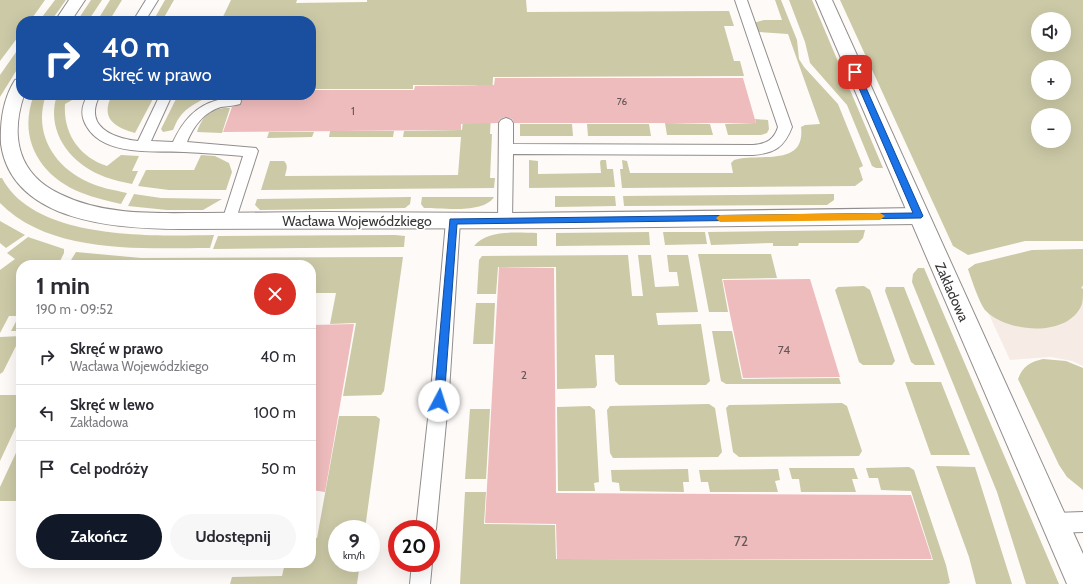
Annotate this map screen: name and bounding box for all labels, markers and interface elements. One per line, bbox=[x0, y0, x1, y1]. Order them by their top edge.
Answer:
map controls bbox=[1031, 12, 1071, 148]
button: sound bbox=[1031, 12, 1071, 52]
text: 40 m bbox=[102, 30, 170, 64]
icon: right bbox=[36, 32, 88, 84]
pin bbox=[838, 55, 872, 89]
button: + bbox=[1031, 60, 1071, 100]
icon: arrive bbox=[844, 61, 866, 83]
text: Skręć w prawo bbox=[102, 64, 212, 86]
house number: 76 bbox=[617, 95, 628, 108]
house number: 1 bbox=[351, 103, 355, 118]
button: − bbox=[1031, 108, 1071, 148]
street label: Wacława Wojewódzkiego bbox=[282, 212, 432, 230]
street label: Zakładowa bbox=[931, 260, 973, 325]
text: 1 min bbox=[36, 271, 90, 300]
button: close bbox=[254, 273, 296, 315]
text: 190 m · 09:52 bbox=[36, 301, 113, 317]
text: Skręć w prawo bbox=[70, 340, 163, 358]
house number: 74 bbox=[778, 342, 790, 357]
icon: right bbox=[36, 346, 58, 368]
text: 40 m bbox=[260, 348, 296, 366]
text: Wacława Wojewódzkiego bbox=[70, 358, 209, 374]
house number: 2 bbox=[521, 367, 527, 382]
position arrow bbox=[418, 380, 460, 422]
text: Skręć w lewo bbox=[70, 396, 154, 414]
icon: left bbox=[36, 402, 58, 424]
text: 100 m bbox=[254, 404, 296, 422]
text: Zakładowa bbox=[70, 414, 128, 430]
icon: arrive bbox=[36, 458, 58, 480]
text: Cel podróży bbox=[70, 460, 148, 478]
text: 50 m bbox=[261, 460, 296, 478]
button: Zakończ bbox=[36, 514, 162, 560]
button: Udostępnij bbox=[170, 514, 296, 560]
speed limit sign: 20 bbox=[388, 520, 440, 572]
text: 9 bbox=[348, 529, 360, 553]
house number: 72 bbox=[734, 532, 748, 550]
text: km/h bbox=[343, 549, 365, 562]

